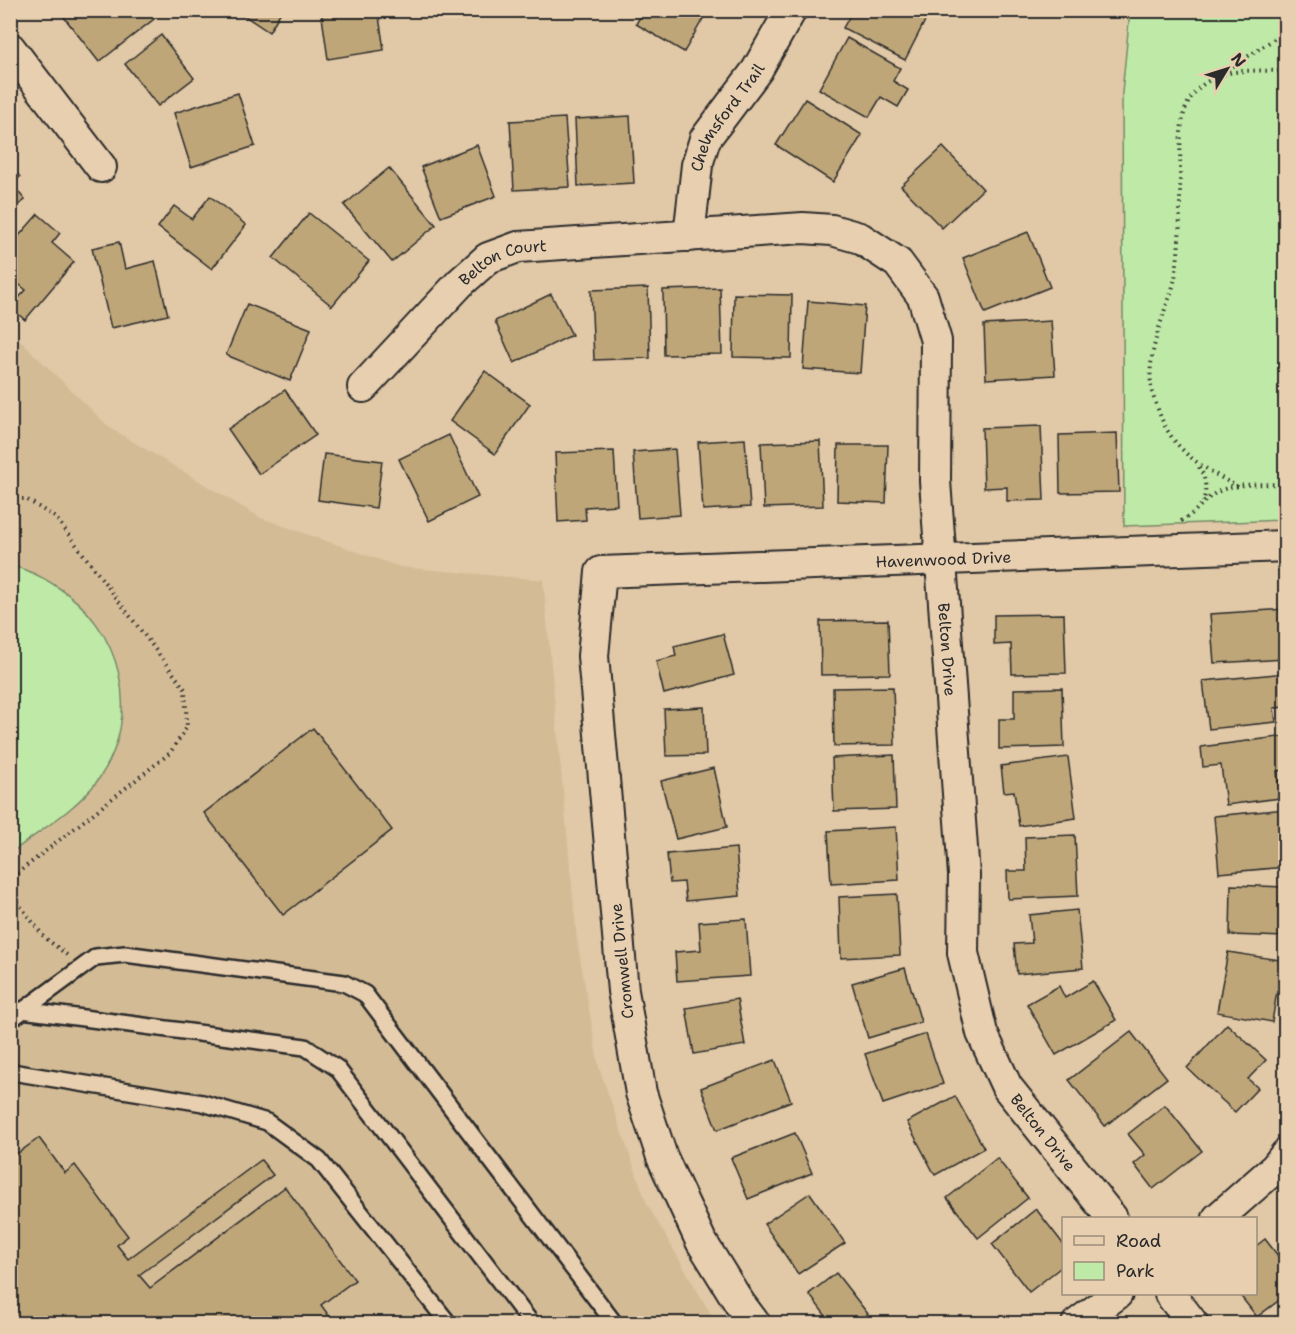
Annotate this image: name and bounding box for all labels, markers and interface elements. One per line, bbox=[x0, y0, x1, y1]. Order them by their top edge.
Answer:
north arrow bbox=[1197, 39, 1257, 99]
text: N bbox=[1226, 49, 1251, 72]
street label: Chelmsford Trail bbox=[686, 59, 769, 173]
street label: Belton Court bbox=[454, 235, 547, 290]
street label: Havenwood Drive bbox=[875, 546, 1012, 572]
street label: Belton Drive bbox=[933, 602, 961, 697]
street label: Cromwell Drive bbox=[605, 902, 639, 1020]
street label: Belton Drive bbox=[1006, 1089, 1081, 1175]
legend bbox=[1062, 1217, 1257, 1295]
text: Road bbox=[1116, 1229, 1161, 1253]
text: Park bbox=[1116, 1259, 1155, 1283]

